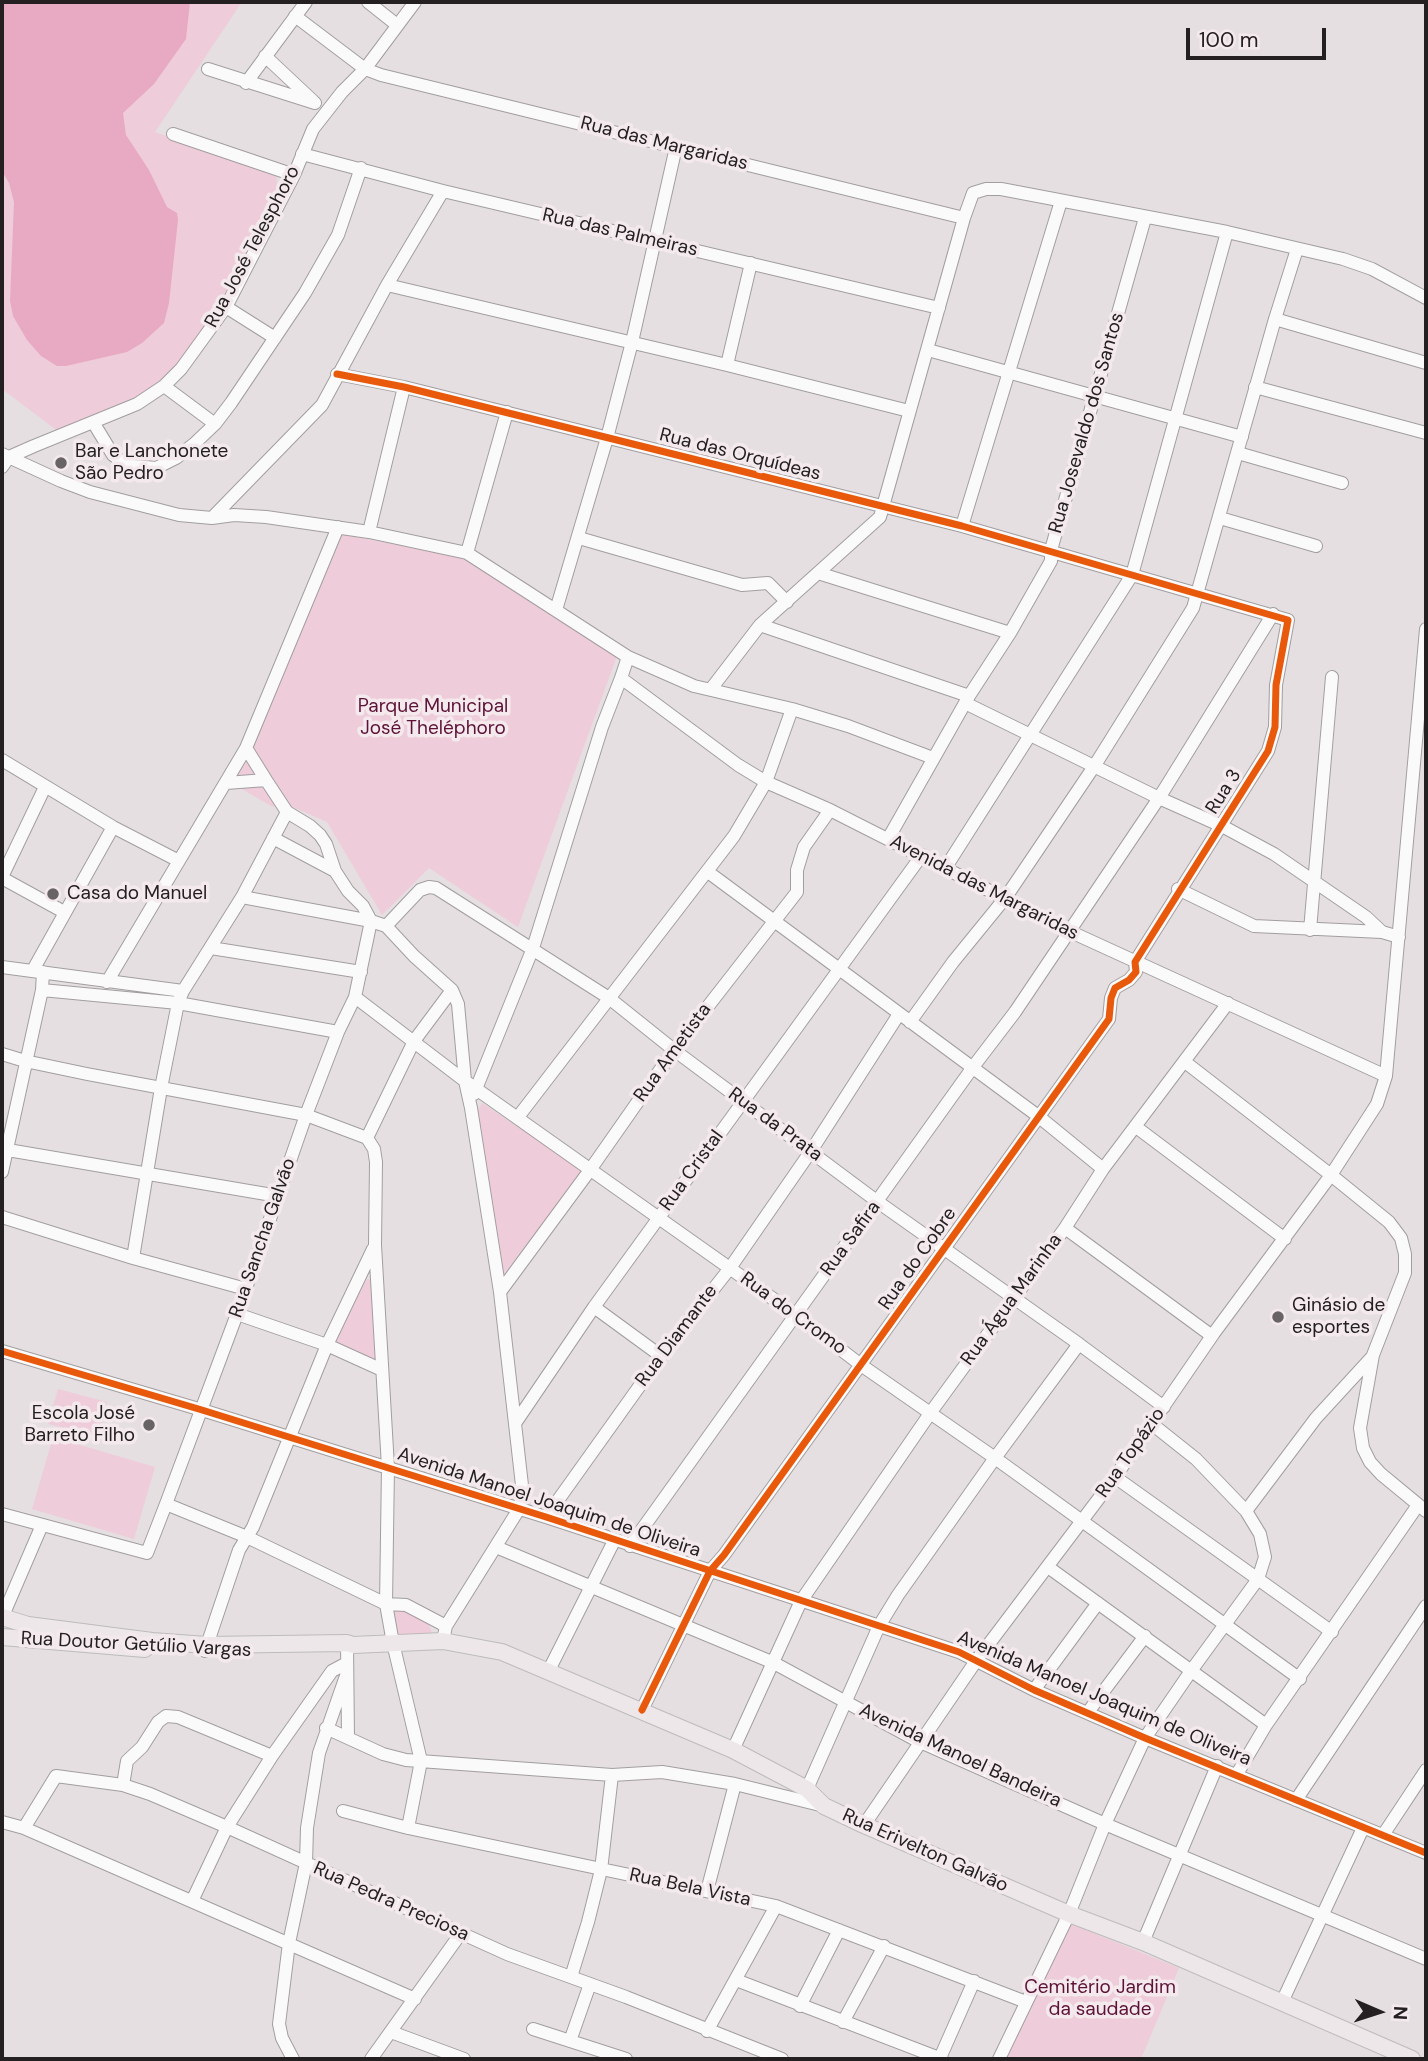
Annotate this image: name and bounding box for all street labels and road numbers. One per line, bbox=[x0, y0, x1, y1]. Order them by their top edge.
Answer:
street label: Rua das Margaridas bbox=[578, 112, 750, 176]
street label: Rua José Telesphoro bbox=[201, 162, 305, 332]
street label: Rua das Palmeiras bbox=[540, 204, 700, 262]
street label: Rua Josevaldo dos Santos bbox=[1045, 310, 1129, 536]
street label: Rua das Orquídeas bbox=[657, 424, 823, 486]
street label: Rua 3 bbox=[1201, 765, 1247, 819]
street label: Avenida das Margaridas bbox=[886, 830, 1082, 946]
street label: Rua Ametista bbox=[630, 999, 716, 1107]
street label: Rua da Prata bbox=[723, 1083, 827, 1167]
street label: Rua Cristal bbox=[655, 1126, 729, 1216]
street label: Rua Sancha Galvão bbox=[225, 1155, 301, 1321]
street label: Rua Safira bbox=[816, 1197, 886, 1281]
street label: Rua do Cobre bbox=[874, 1203, 962, 1315]
street label: Rua Água Marinha bbox=[957, 1230, 1067, 1370]
street label: Rua do Cromo bbox=[736, 1268, 850, 1360]
street label: Rua Diamante bbox=[631, 1281, 723, 1391]
street label: Rua Topázio bbox=[1092, 1404, 1170, 1502]
street label: Avenida Manoel Joaquim de Oliveira bbox=[395, 1443, 703, 1563]
street label: Avenida Manoel Joaquim de Oliveira bbox=[954, 1627, 1254, 1771]
street label: Rua Doutor Getúlio Vargas bbox=[20, 1628, 252, 1662]
street label: Avenida Manoel Bandeira bbox=[855, 1699, 1065, 1813]
street label: Rua Erivelton Galvão bbox=[839, 1804, 1011, 1898]
street label: Rua Pedra Preciosa bbox=[310, 1857, 472, 1947]
street label: Rua Bela Vista bbox=[627, 1864, 753, 1912]

